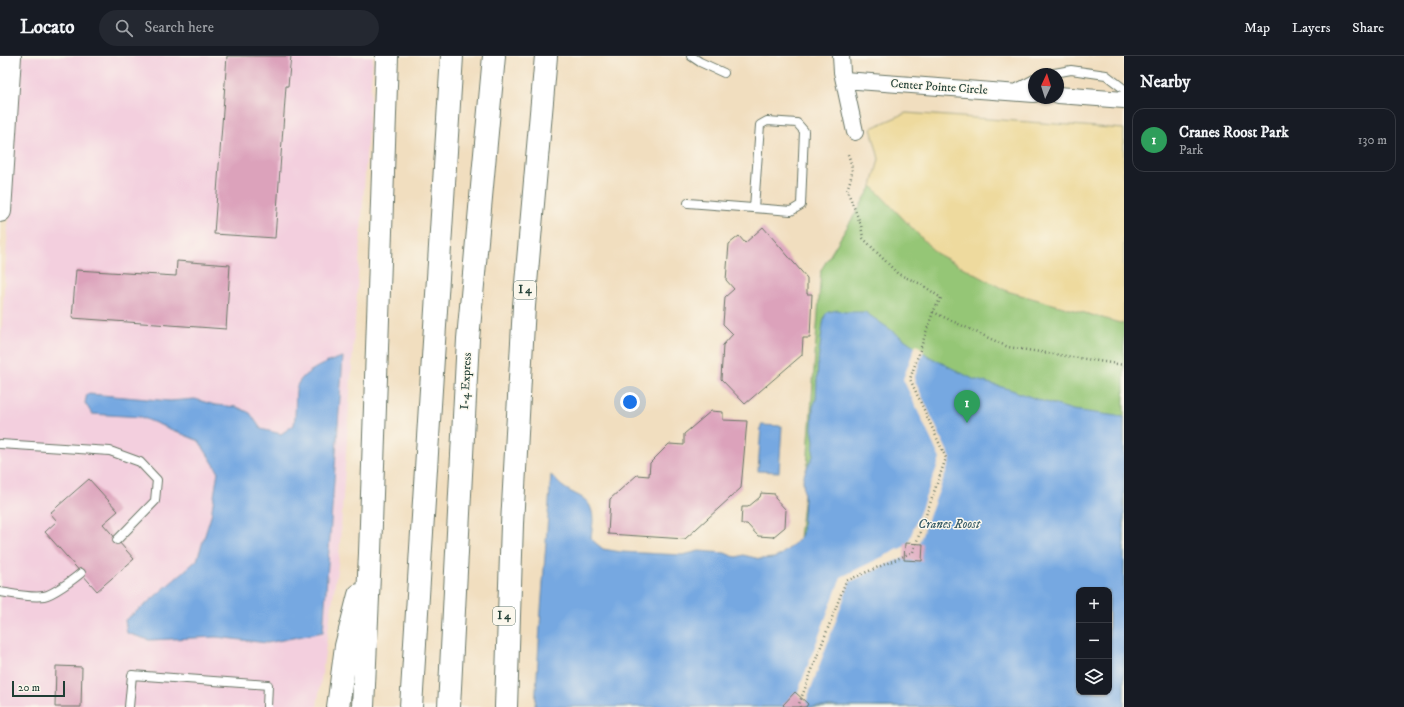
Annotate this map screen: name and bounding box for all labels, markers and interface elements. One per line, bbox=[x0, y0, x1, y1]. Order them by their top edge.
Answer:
search box bbox=[99, 10, 379, 46]
text: Locato bbox=[20, 16, 75, 39]
icon: search bbox=[113, 17, 135, 39]
text: Search here bbox=[145, 18, 214, 37]
text: Map bbox=[1244, 19, 1270, 37]
text: Layers bbox=[1292, 19, 1330, 37]
text: Share bbox=[1352, 19, 1384, 37]
north arrow bbox=[1028, 68, 1064, 104]
text: Nearby bbox=[1140, 71, 1190, 93]
street label: Center Pointe Circle bbox=[890, 76, 988, 98]
text: Cranes Roost Park bbox=[1179, 123, 1289, 142]
text: 1 bbox=[1152, 132, 1156, 148]
text: 130 m bbox=[1358, 132, 1387, 148]
text: Park bbox=[1179, 142, 1203, 158]
road number: I 4 bbox=[514, 281, 536, 299]
street label: I-4 Express bbox=[457, 352, 475, 410]
pin: 1 bbox=[954, 390, 980, 423]
your location bbox=[620, 392, 640, 412]
water label: Cranes Roost bbox=[918, 516, 981, 532]
map controls bbox=[1076, 587, 1112, 695]
button: + bbox=[1076, 587, 1112, 623]
road number: I 4 bbox=[493, 607, 515, 625]
button: − bbox=[1076, 623, 1112, 659]
button: layers bbox=[1076, 659, 1112, 695]
scale bar bbox=[12, 679, 65, 698]
text: 20 m bbox=[18, 681, 40, 695]

